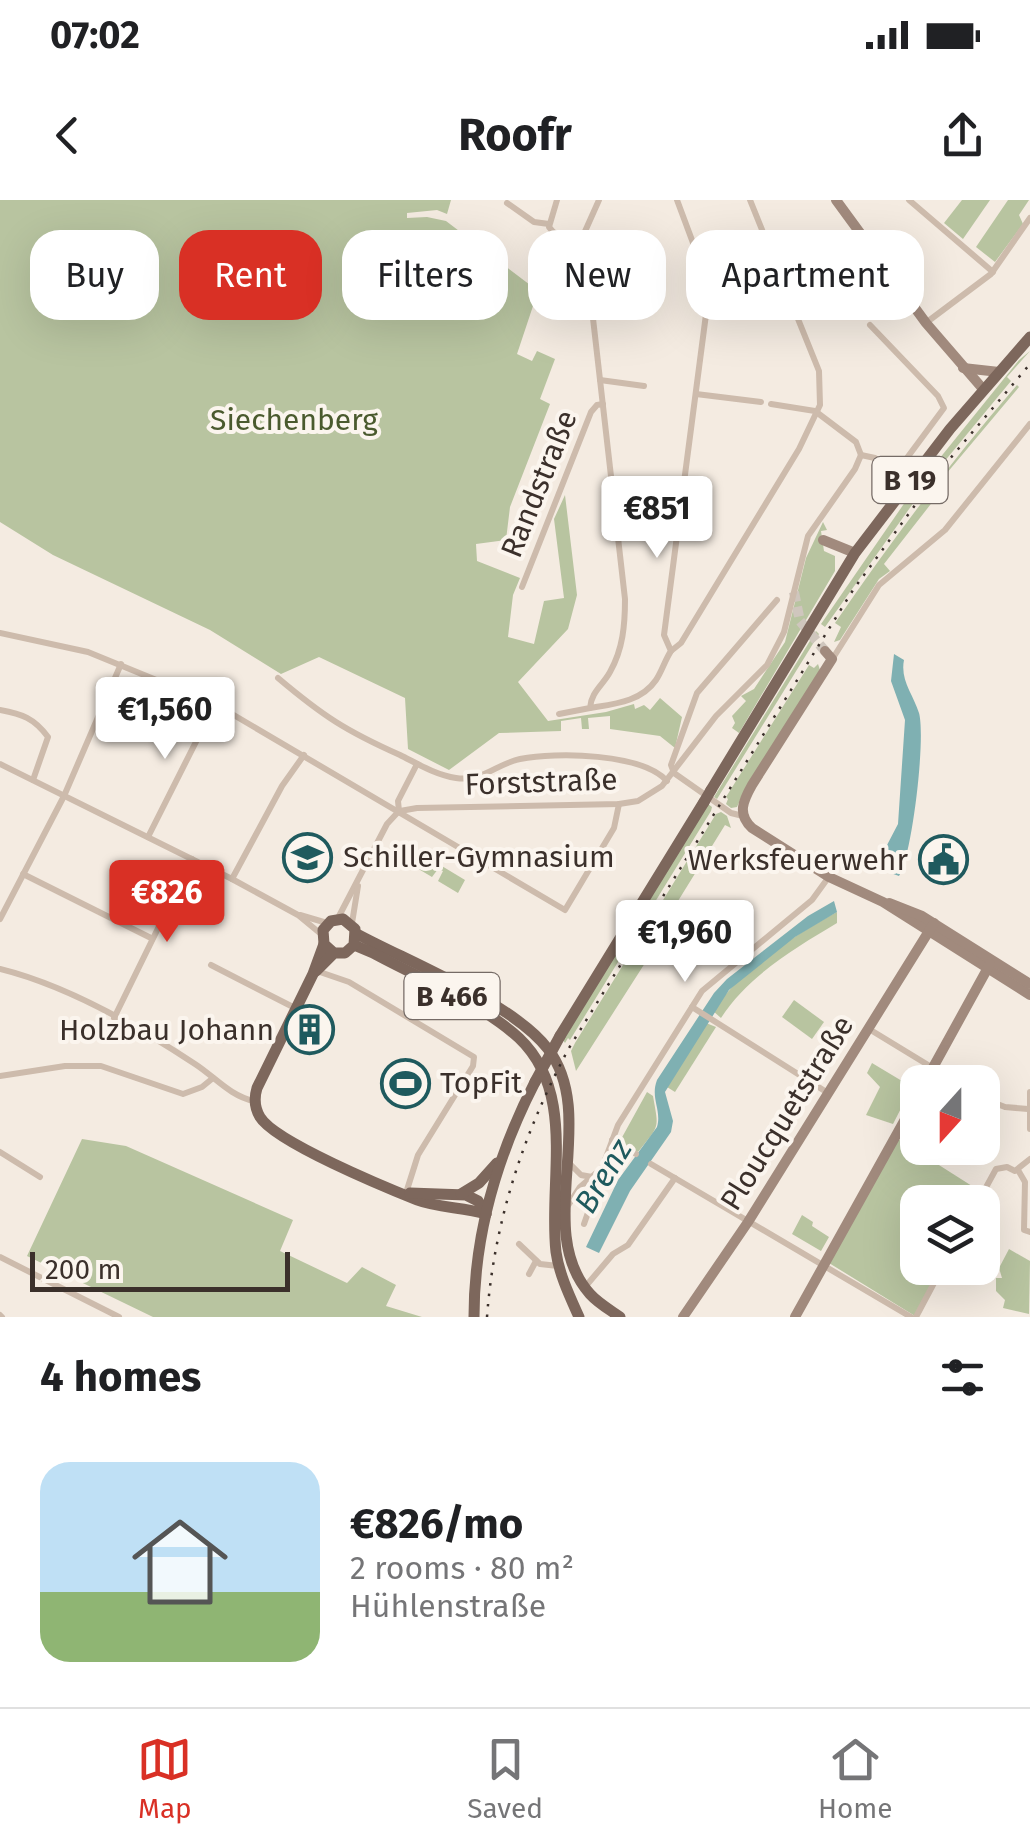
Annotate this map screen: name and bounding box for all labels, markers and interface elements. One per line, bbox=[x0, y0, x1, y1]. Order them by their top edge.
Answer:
text: 07:02 bbox=[50, 12, 140, 58]
icon: back bbox=[40, 108, 95, 163]
text: Roofr bbox=[458, 108, 572, 162]
icon: share bbox=[935, 108, 990, 163]
chip: Buy bbox=[30, 230, 159, 320]
chip: Rent bbox=[179, 230, 322, 320]
chip: Filters bbox=[342, 230, 508, 320]
chip: New bbox=[528, 230, 666, 320]
chip: Apartment bbox=[686, 230, 924, 320]
park label: Siechenberg bbox=[210, 402, 378, 438]
street label: Randstraße bbox=[493, 405, 585, 563]
road number: B 19 bbox=[872, 457, 948, 503]
pin: €851 bbox=[598, 476, 716, 561]
text: €851 bbox=[623, 489, 691, 527]
pin: €1,560 bbox=[84, 677, 246, 762]
text: €1,560 bbox=[118, 690, 212, 728]
street label: Forststraße bbox=[464, 761, 618, 803]
school or university icon: Schiller-Gymnasium bbox=[282, 831, 334, 883]
public building icon: Werksfeuerwehr bbox=[917, 834, 969, 886]
place label: Schiller-Gymnasium bbox=[343, 839, 615, 875]
place label: Werksfeuerwehr bbox=[688, 842, 908, 878]
pin: €826 bbox=[108, 860, 226, 945]
text: €826 bbox=[131, 873, 203, 911]
pin: €1,960 bbox=[604, 900, 766, 985]
text: €1,960 bbox=[638, 913, 732, 951]
road number: B 466 bbox=[404, 973, 500, 1019]
building icon: Holzbau Johann bbox=[283, 1004, 335, 1056]
street label: Ploucquetstraße bbox=[713, 1009, 861, 1217]
place label: Holzbau Johann bbox=[59, 1012, 274, 1048]
sports icon: TopFit bbox=[379, 1057, 431, 1109]
place label: TopFit bbox=[440, 1065, 522, 1101]
north arrow bbox=[900, 1065, 1000, 1165]
map controls bbox=[900, 1065, 1000, 1285]
water label: Brenz bbox=[566, 1132, 640, 1220]
button: layers bbox=[900, 1185, 1000, 1285]
scale bar bbox=[30, 1247, 290, 1292]
text: 200 m bbox=[45, 1253, 122, 1286]
icon: filters bbox=[935, 1350, 990, 1405]
text: 4 homes bbox=[40, 1352, 201, 1402]
text: €826/mo bbox=[350, 1499, 523, 1549]
icon: home bbox=[120, 1502, 240, 1622]
text: 2 rooms · 80 m² bbox=[350, 1549, 574, 1587]
text: Hühlenstraße bbox=[350, 1587, 546, 1625]
tab: Map bbox=[137, 1732, 192, 1825]
tab: Saved bbox=[467, 1732, 543, 1825]
tab: Home bbox=[818, 1732, 893, 1825]

